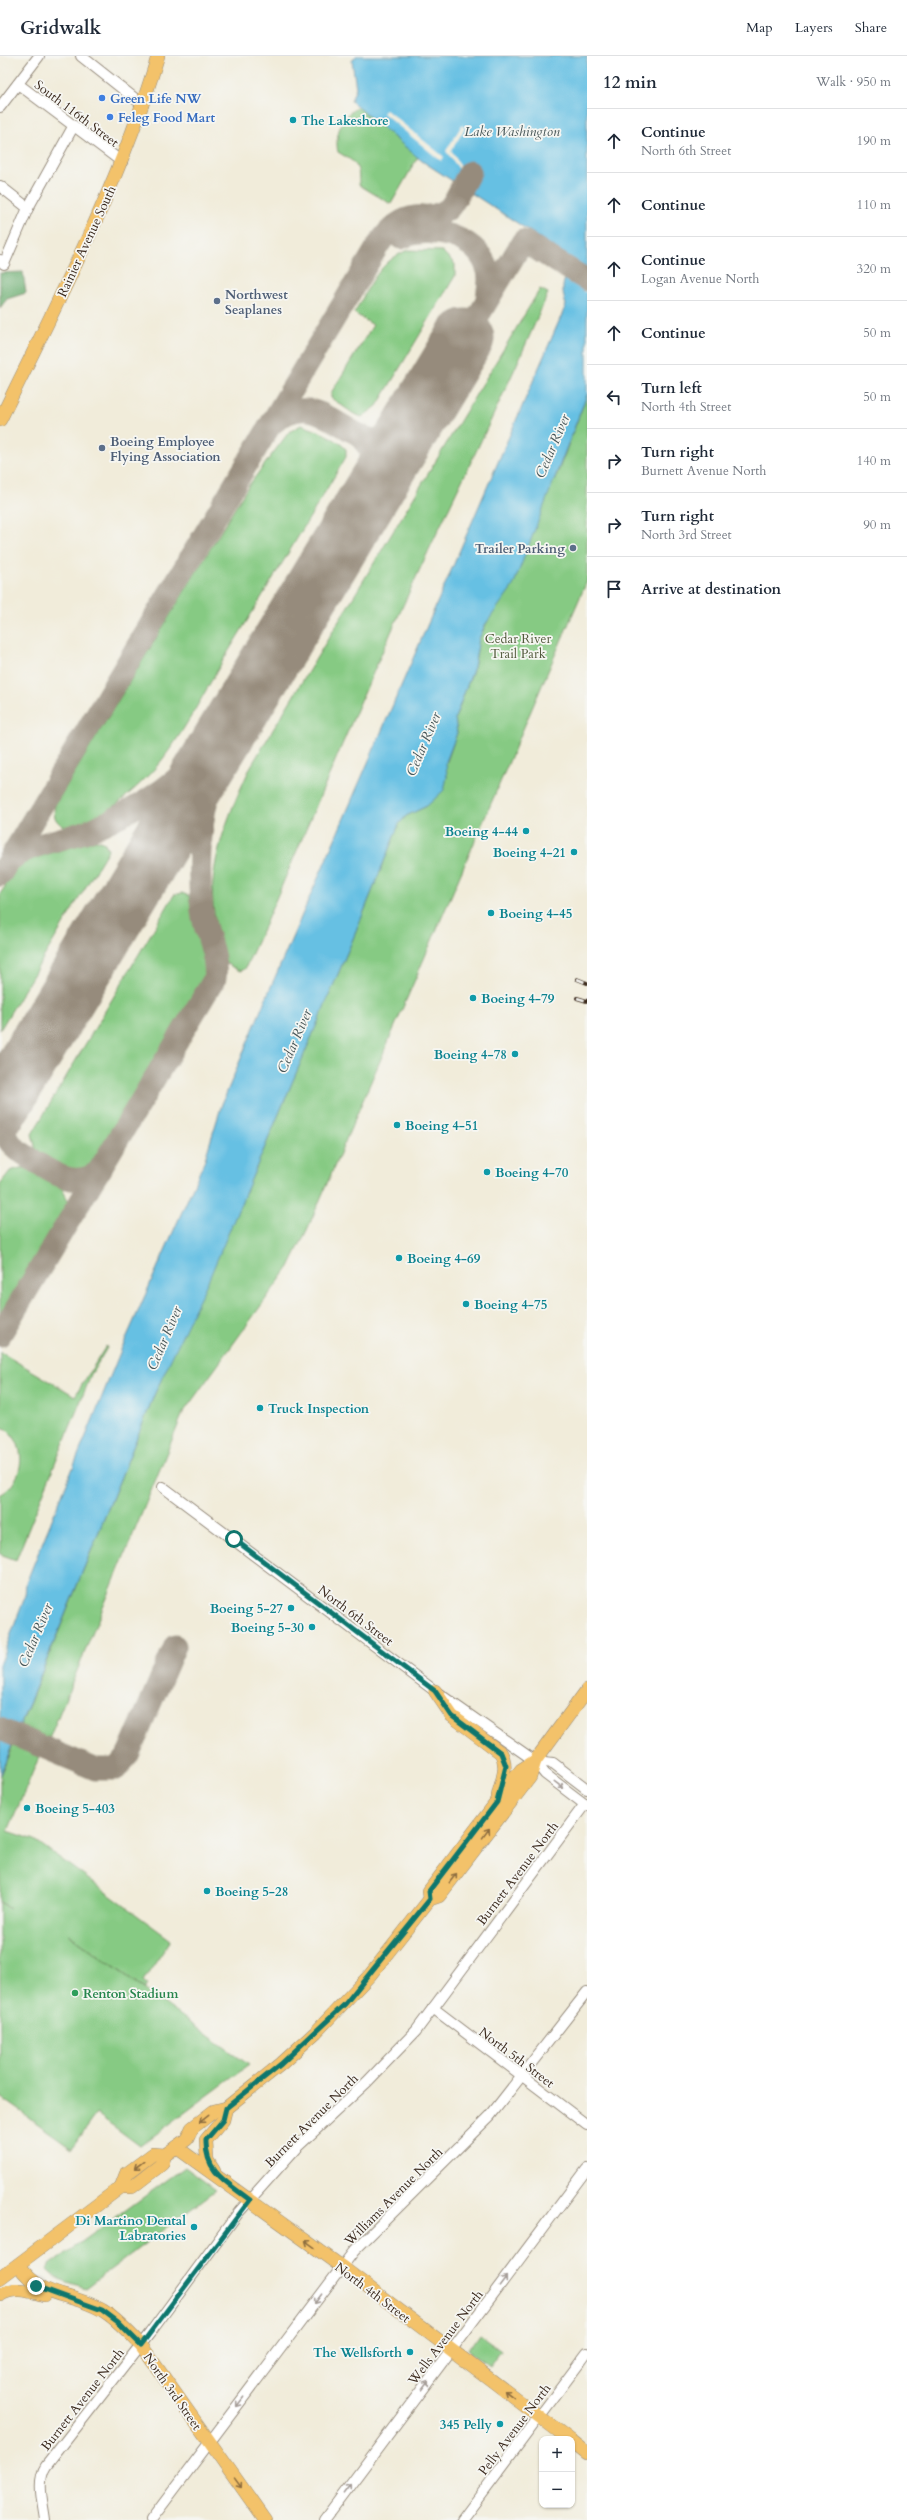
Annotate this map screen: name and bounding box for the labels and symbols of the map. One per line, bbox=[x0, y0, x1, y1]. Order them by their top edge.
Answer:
street label: South 116th Street bbox=[30, 76, 122, 152]
place label: Green Life NW bbox=[110, 90, 202, 108]
marker: Green Life NW bbox=[97, 93, 107, 103]
place label: Feleg Food Mart bbox=[118, 109, 216, 127]
marker: Feleg Food Mart bbox=[105, 112, 115, 122]
place label: The Lakeshore bbox=[301, 112, 389, 130]
marker: The Lakeshore bbox=[288, 115, 298, 125]
water label: Lake Washington bbox=[464, 122, 560, 141]
street label: Rainier Avenue South bbox=[53, 183, 121, 300]
place label: Northwest Seaplanes bbox=[225, 286, 288, 319]
marker: Northwest Seaplanes bbox=[212, 296, 222, 306]
water label: Cedar River bbox=[531, 411, 575, 481]
place label: Boeing Employee Flying Association bbox=[110, 433, 221, 466]
marker: Boeing Employee Flying Association bbox=[97, 443, 107, 453]
place label: Trailer Parking bbox=[475, 540, 565, 558]
marker: Trailer Parking bbox=[568, 543, 578, 553]
park label: Cedar River Trail Park bbox=[485, 630, 552, 663]
water label: Cedar River bbox=[402, 709, 446, 779]
place label: Boeing 4-44 bbox=[445, 823, 518, 841]
marker: Boeing 4-44 bbox=[521, 826, 531, 836]
place label: Boeing 4-21 bbox=[493, 844, 566, 862]
marker: Boeing 4-21 bbox=[569, 847, 579, 857]
place label: Boeing 4-45 bbox=[499, 905, 572, 923]
marker: Boeing 4-45 bbox=[486, 908, 496, 918]
place label: Boeing 4-79 bbox=[481, 990, 555, 1008]
marker: Boeing 4-79 bbox=[468, 993, 478, 1003]
water label: Cedar River bbox=[273, 1006, 317, 1076]
place label: Boeing 4-78 bbox=[434, 1046, 507, 1064]
marker: Boeing 4-78 bbox=[510, 1049, 520, 1059]
place label: Boeing 4-51 bbox=[405, 1117, 478, 1135]
marker: Boeing 4-51 bbox=[392, 1120, 402, 1130]
place label: Boeing 4-70 bbox=[495, 1164, 569, 1182]
marker: Boeing 4-70 bbox=[482, 1167, 492, 1177]
place label: Boeing 4-69 bbox=[407, 1250, 481, 1268]
marker: Boeing 4-69 bbox=[394, 1253, 404, 1263]
place label: Boeing 4-75 bbox=[474, 1296, 547, 1314]
marker: Boeing 4-75 bbox=[461, 1299, 471, 1309]
water label: Cedar River bbox=[143, 1303, 187, 1373]
place label: Truck Inspection bbox=[268, 1400, 370, 1418]
marker: Truck Inspection bbox=[255, 1403, 265, 1413]
route start bbox=[225, 1530, 243, 1548]
street label: North 6th Street bbox=[314, 1581, 397, 1650]
water label: Cedar River bbox=[14, 1600, 58, 1670]
place label: Boeing 5-27 bbox=[210, 1600, 283, 1618]
marker: Boeing 5-27 bbox=[286, 1603, 296, 1613]
place label: Boeing 5-30 bbox=[231, 1619, 304, 1637]
marker: Boeing 5-30 bbox=[307, 1622, 317, 1632]
one-way arrow bbox=[554, 1781, 565, 1789]
place label: Boeing 5-403 bbox=[35, 1800, 115, 1818]
marker: Boeing 5-403 bbox=[22, 1803, 32, 1813]
street label: Burnett Avenue North bbox=[473, 1818, 563, 1929]
one-way arrow bbox=[482, 1828, 490, 1839]
one-way arrow bbox=[449, 1872, 457, 1883]
place label: Boeing 5-28 bbox=[215, 1883, 288, 1901]
marker: Boeing 5-28 bbox=[202, 1886, 212, 1896]
place label: Renton Stadium bbox=[83, 1985, 178, 2003]
marker: Renton Stadium bbox=[70, 1988, 80, 1998]
street label: North 5th Street bbox=[475, 2023, 558, 2092]
street label: Burnett Avenue North bbox=[261, 2070, 362, 2171]
one-way arrow bbox=[198, 2115, 209, 2123]
street label: Williams Avenue North bbox=[340, 2144, 447, 2251]
one-way arrow bbox=[133, 2161, 144, 2169]
place label: Di Martino Dental Labratories bbox=[75, 2212, 186, 2245]
marker: Di Martino Dental Labratories bbox=[189, 2222, 199, 2232]
one-way arrow bbox=[305, 2240, 316, 2249]
street label: North 4th Street bbox=[331, 2258, 414, 2327]
one-way arrow bbox=[499, 2275, 507, 2286]
route end bbox=[27, 2277, 45, 2295]
street label: Wells Avenue North bbox=[404, 2286, 487, 2390]
one-way arrow bbox=[314, 2293, 322, 2304]
place label: The Wellsforth bbox=[313, 2344, 402, 2362]
street label: Burnett Avenue North bbox=[37, 2345, 129, 2455]
marker: The Wellsforth bbox=[405, 2347, 415, 2357]
street label: North 3rd Street bbox=[139, 2349, 206, 2434]
one-way arrow bbox=[421, 2379, 430, 2390]
street label: Pelly Avenue North bbox=[474, 2380, 555, 2479]
one-way arrow bbox=[503, 2389, 514, 2398]
one-way arrow bbox=[236, 2397, 244, 2408]
place label: 345 Pelly bbox=[440, 2416, 493, 2434]
marker: 345 Pelly bbox=[495, 2419, 505, 2429]
one-way arrow bbox=[234, 2478, 242, 2489]
one-way arrow bbox=[343, 2483, 352, 2494]

